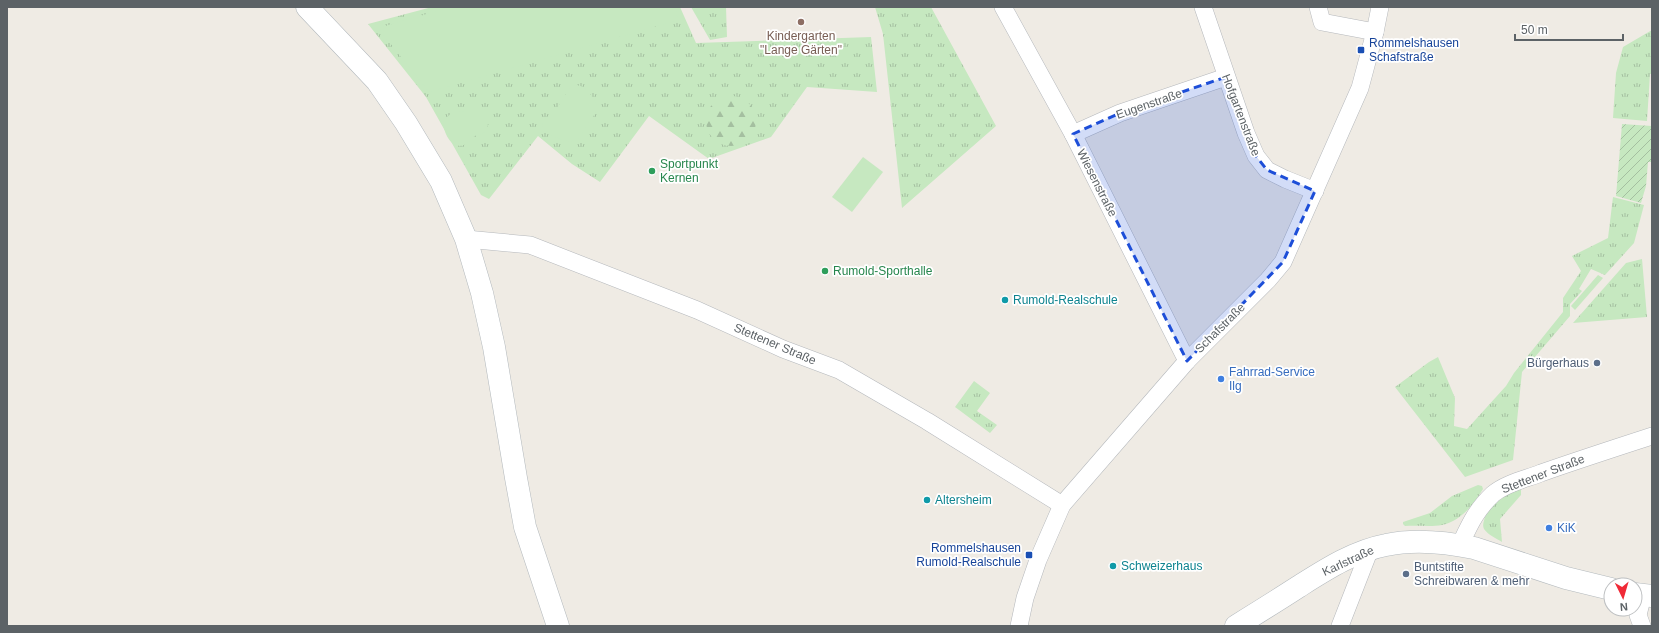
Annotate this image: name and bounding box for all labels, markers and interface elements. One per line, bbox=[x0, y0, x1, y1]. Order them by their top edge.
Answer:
scale bar bbox=[1515, 16, 1623, 42]
marker: Kindergarten "Lange Gärten" bbox=[796, 17, 806, 27]
text: 50 m bbox=[1521, 23, 1548, 37]
place label: Kindergarten "Lange Gärten" bbox=[760, 29, 842, 57]
place label: Rommelshausen Schafstraße bbox=[1369, 36, 1459, 64]
marker: Rommelshausen Schafstraße bbox=[1356, 45, 1366, 55]
street label: Hofgartenstraße bbox=[1219, 72, 1263, 158]
street label: Eugenstraße bbox=[1114, 86, 1184, 122]
street label: Wiesenstraße bbox=[1074, 147, 1120, 219]
place label: Sportpunkt Kernen bbox=[660, 157, 719, 185]
marker: Sportpunkt Kernen bbox=[647, 166, 657, 176]
place label: Rumold-Sporthalle bbox=[833, 264, 933, 278]
marker: Rumold-Sporthalle bbox=[820, 266, 830, 276]
place label: Rumold-Realschule bbox=[1013, 293, 1118, 307]
marker: Rumold-Realschule bbox=[1000, 295, 1010, 305]
street label: Schafstraße bbox=[1192, 300, 1248, 356]
street label: Stettener Straße bbox=[732, 320, 819, 368]
place label: Bürgerhaus bbox=[1527, 356, 1589, 370]
marker: Bürgerhaus bbox=[1592, 358, 1602, 368]
place label: Fahrrad-Service Ilg bbox=[1229, 365, 1315, 393]
marker: Fahrrad-Service Ilg bbox=[1216, 374, 1226, 384]
street label: Stettener Straße bbox=[1499, 452, 1587, 496]
place label: Altersheim bbox=[935, 493, 992, 507]
marker: Altersheim bbox=[922, 495, 932, 505]
place label: KiK bbox=[1557, 521, 1576, 535]
marker: KiK bbox=[1544, 523, 1554, 533]
place label: Rommelshausen Rumold-Realschule bbox=[916, 541, 1021, 569]
street label: Karlstraße bbox=[1320, 543, 1376, 579]
marker: Rommelshausen Rumold-Realschule bbox=[1024, 550, 1034, 560]
place label: Schweizerhaus bbox=[1121, 559, 1202, 573]
place label: Buntstifte Schreibwaren & mehr bbox=[1414, 560, 1529, 588]
marker: Schweizerhaus bbox=[1108, 561, 1118, 571]
marker: Buntstifte Schreibwaren & mehr bbox=[1401, 569, 1411, 579]
north arrow bbox=[1603, 577, 1643, 617]
text: N bbox=[1619, 601, 1628, 613]

